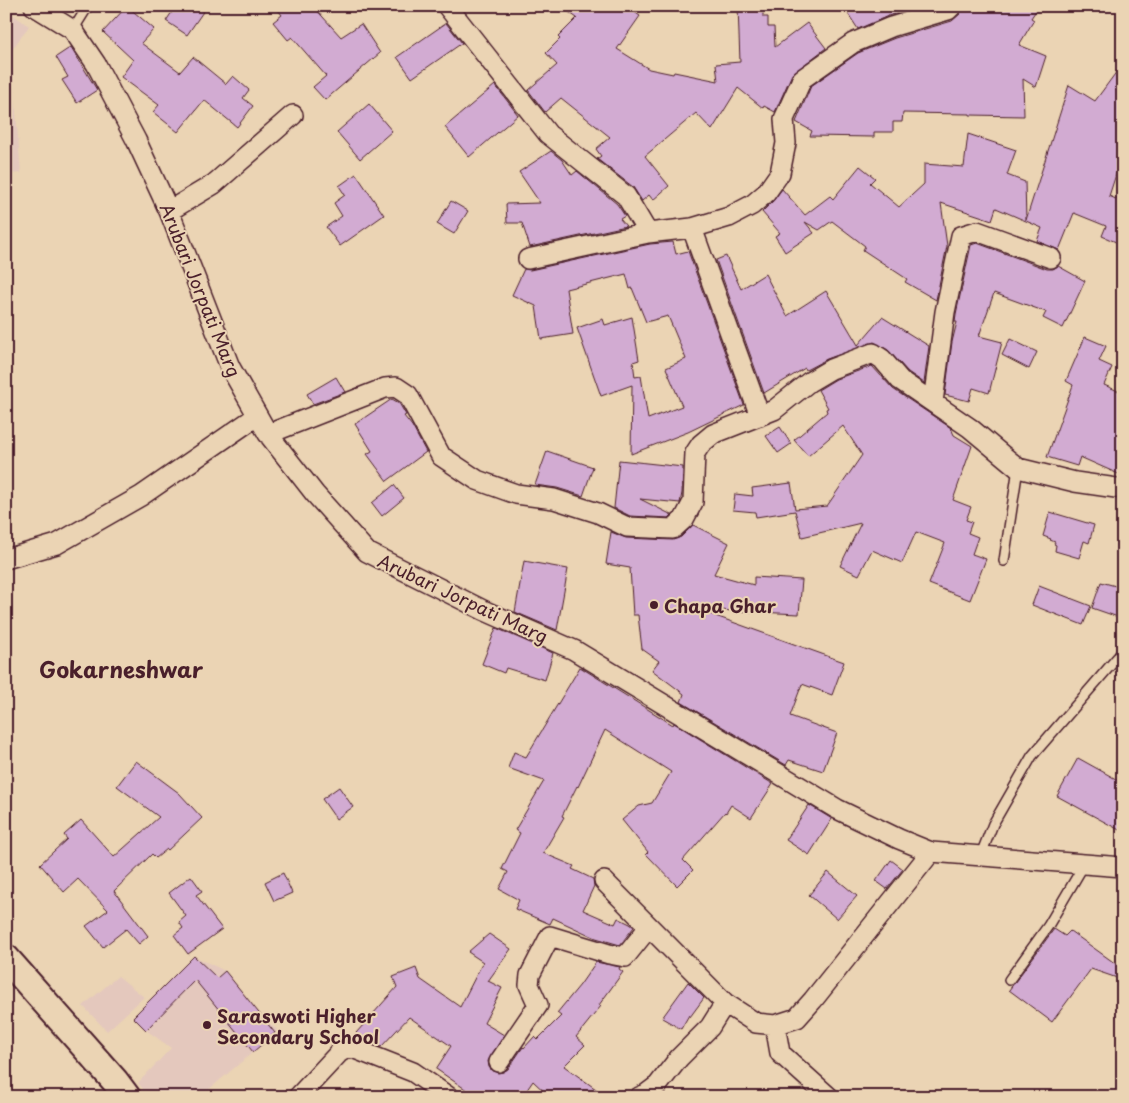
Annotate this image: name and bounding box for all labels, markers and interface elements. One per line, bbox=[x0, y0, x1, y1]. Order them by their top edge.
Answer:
street label: Arubari Jorpati Marg bbox=[154, 199, 248, 381]
street label: Arubari Jorpati Marg bbox=[373, 547, 553, 649]
place label: Chapa Ghar bbox=[664, 592, 777, 619]
marker: Chapa Ghar bbox=[648, 599, 660, 611]
district label: Gokarneshwar bbox=[39, 652, 204, 685]
place label: Saraswoti Higher Secondary School bbox=[217, 1002, 379, 1050]
marker: Saraswoti Higher Secondary School bbox=[201, 1019, 213, 1031]

